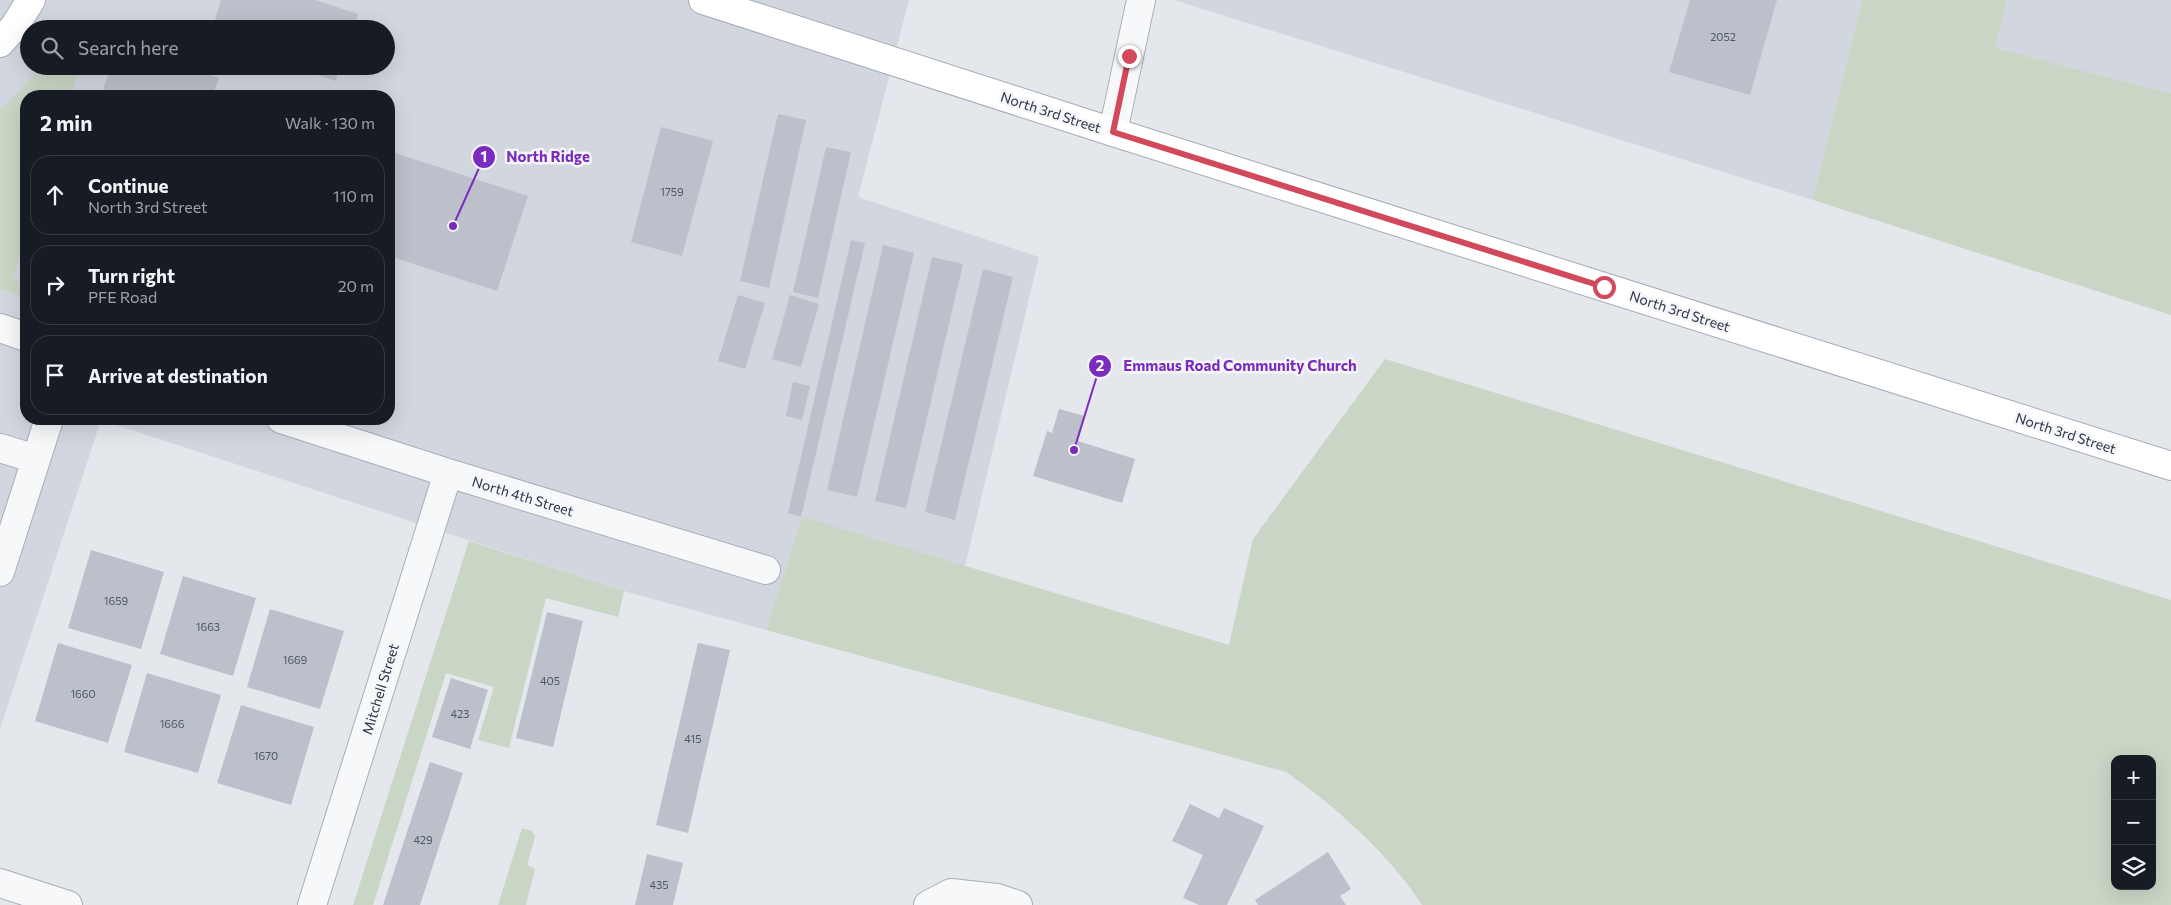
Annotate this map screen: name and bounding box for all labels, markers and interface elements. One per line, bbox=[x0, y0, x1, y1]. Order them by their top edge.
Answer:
search box bbox=[20, 20, 395, 75]
house number: 2052 bbox=[1710, 30, 1736, 43]
icon: search bbox=[38, 34, 66, 62]
text: Search here bbox=[78, 36, 178, 59]
route end bbox=[1118, 45, 1141, 68]
street label: North 3rd Street bbox=[999, 88, 1104, 136]
text: 2 min bbox=[40, 110, 92, 135]
text: Walk · 130 m bbox=[285, 113, 375, 132]
callout: North Ridge bbox=[472, 142, 600, 172]
text: 1 bbox=[481, 147, 487, 165]
text: North Ridge bbox=[506, 147, 590, 165]
text: Continue bbox=[88, 174, 168, 197]
icon: ahead bbox=[41, 181, 69, 209]
house number: 1759 bbox=[660, 185, 684, 198]
text: 110 m bbox=[333, 186, 374, 205]
text: North 3rd Street bbox=[88, 197, 208, 216]
text: Turn right bbox=[88, 264, 175, 287]
icon: right bbox=[41, 271, 69, 299]
text: 20 m bbox=[338, 276, 374, 295]
route start bbox=[1593, 276, 1616, 299]
text: PFE Road bbox=[88, 287, 157, 306]
street label: North 3rd Street bbox=[1628, 287, 1733, 335]
callout: Emmaus Road Community Church bbox=[1088, 351, 1366, 381]
text: 2 bbox=[1096, 356, 1104, 374]
text: Emmaus Road Community Church bbox=[1123, 356, 1357, 374]
icon: arrive bbox=[41, 361, 69, 389]
text: Arrive at destination bbox=[88, 364, 268, 387]
street label: North 3rd Street bbox=[2014, 409, 2119, 457]
street label: North 4th Street bbox=[470, 472, 576, 520]
house number: 1659 bbox=[104, 594, 129, 607]
house number: 1663 bbox=[196, 620, 220, 633]
street label: Mitchell Street bbox=[358, 641, 402, 737]
house number: 1669 bbox=[283, 653, 308, 666]
house number: 405 bbox=[540, 674, 560, 687]
house number: 1660 bbox=[70, 687, 96, 700]
house number: 423 bbox=[451, 707, 469, 720]
house number: 1666 bbox=[160, 717, 185, 730]
house number: 415 bbox=[684, 732, 702, 745]
house number: 1670 bbox=[254, 749, 278, 762]
map controls bbox=[2111, 755, 2156, 890]
button: + bbox=[2111, 755, 2156, 800]
button: − bbox=[2111, 800, 2156, 845]
house number: 429 bbox=[413, 833, 433, 846]
button: layers bbox=[2111, 845, 2156, 890]
house number: 435 bbox=[649, 878, 669, 891]

